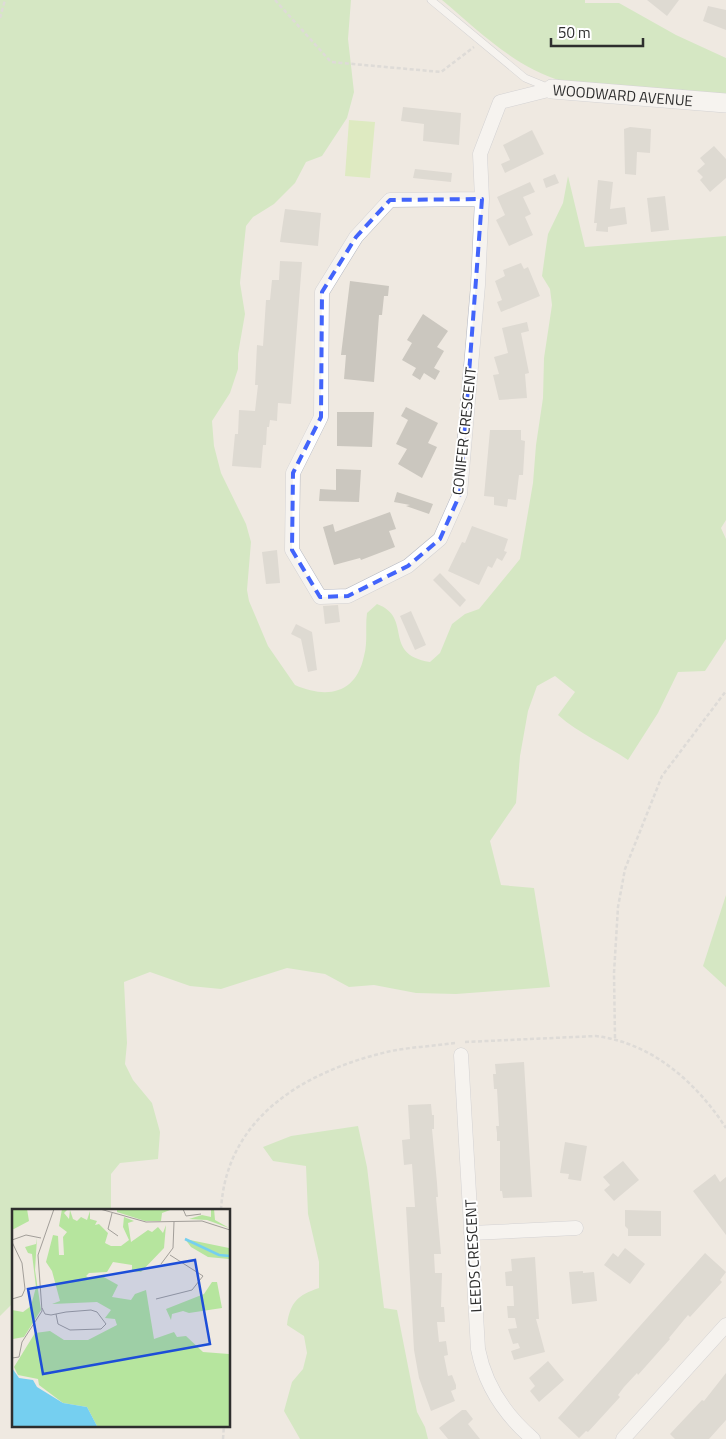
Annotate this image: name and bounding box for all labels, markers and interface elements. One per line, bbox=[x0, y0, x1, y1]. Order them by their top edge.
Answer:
scale bar bbox=[551, 15, 644, 47]
text: 50 m bbox=[558, 21, 591, 44]
street label: WOODWARD AVENUE bbox=[552, 78, 694, 112]
street label: CONIFER CRESCENT bbox=[446, 366, 482, 496]
street label: LEEDS CRESCENT bbox=[459, 1199, 487, 1313]
inset map bbox=[12, 1209, 230, 1426]

